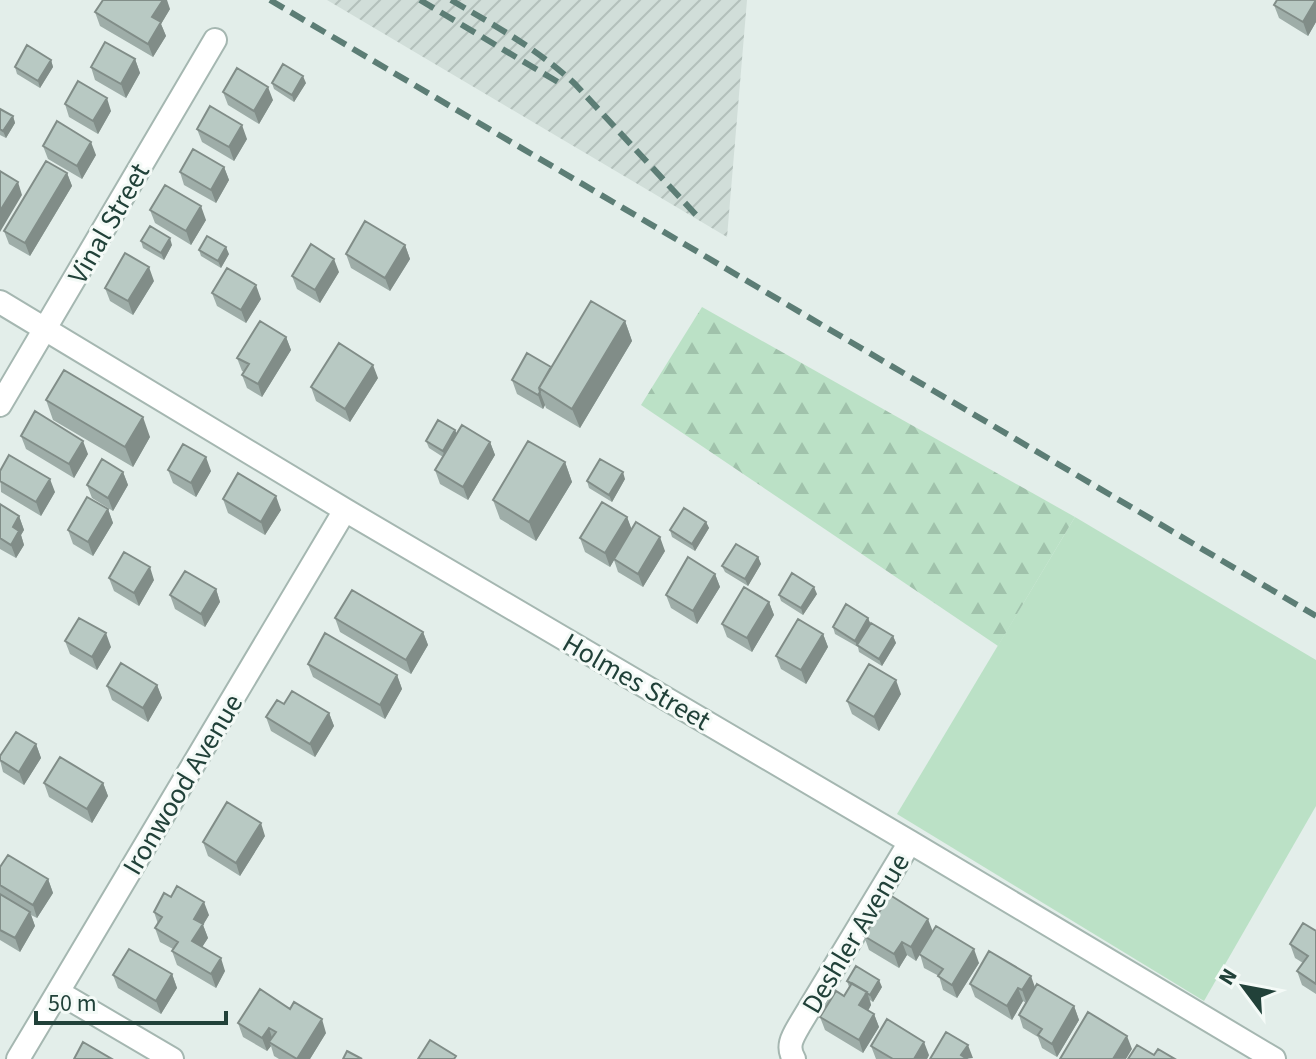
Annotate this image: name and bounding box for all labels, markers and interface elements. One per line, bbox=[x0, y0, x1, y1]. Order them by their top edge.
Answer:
street label: Vinal Street bbox=[58, 155, 160, 291]
street label: Holmes Street bbox=[555, 623, 718, 741]
street label: Ironwood Avenue bbox=[113, 686, 253, 883]
street label: Deshler Avenue bbox=[792, 846, 920, 1021]
north arrow bbox=[1204, 947, 1284, 1027]
text: N bbox=[1210, 962, 1245, 992]
scale bar bbox=[36, 975, 226, 1025]
text: 50 m bbox=[48, 986, 97, 1021]

